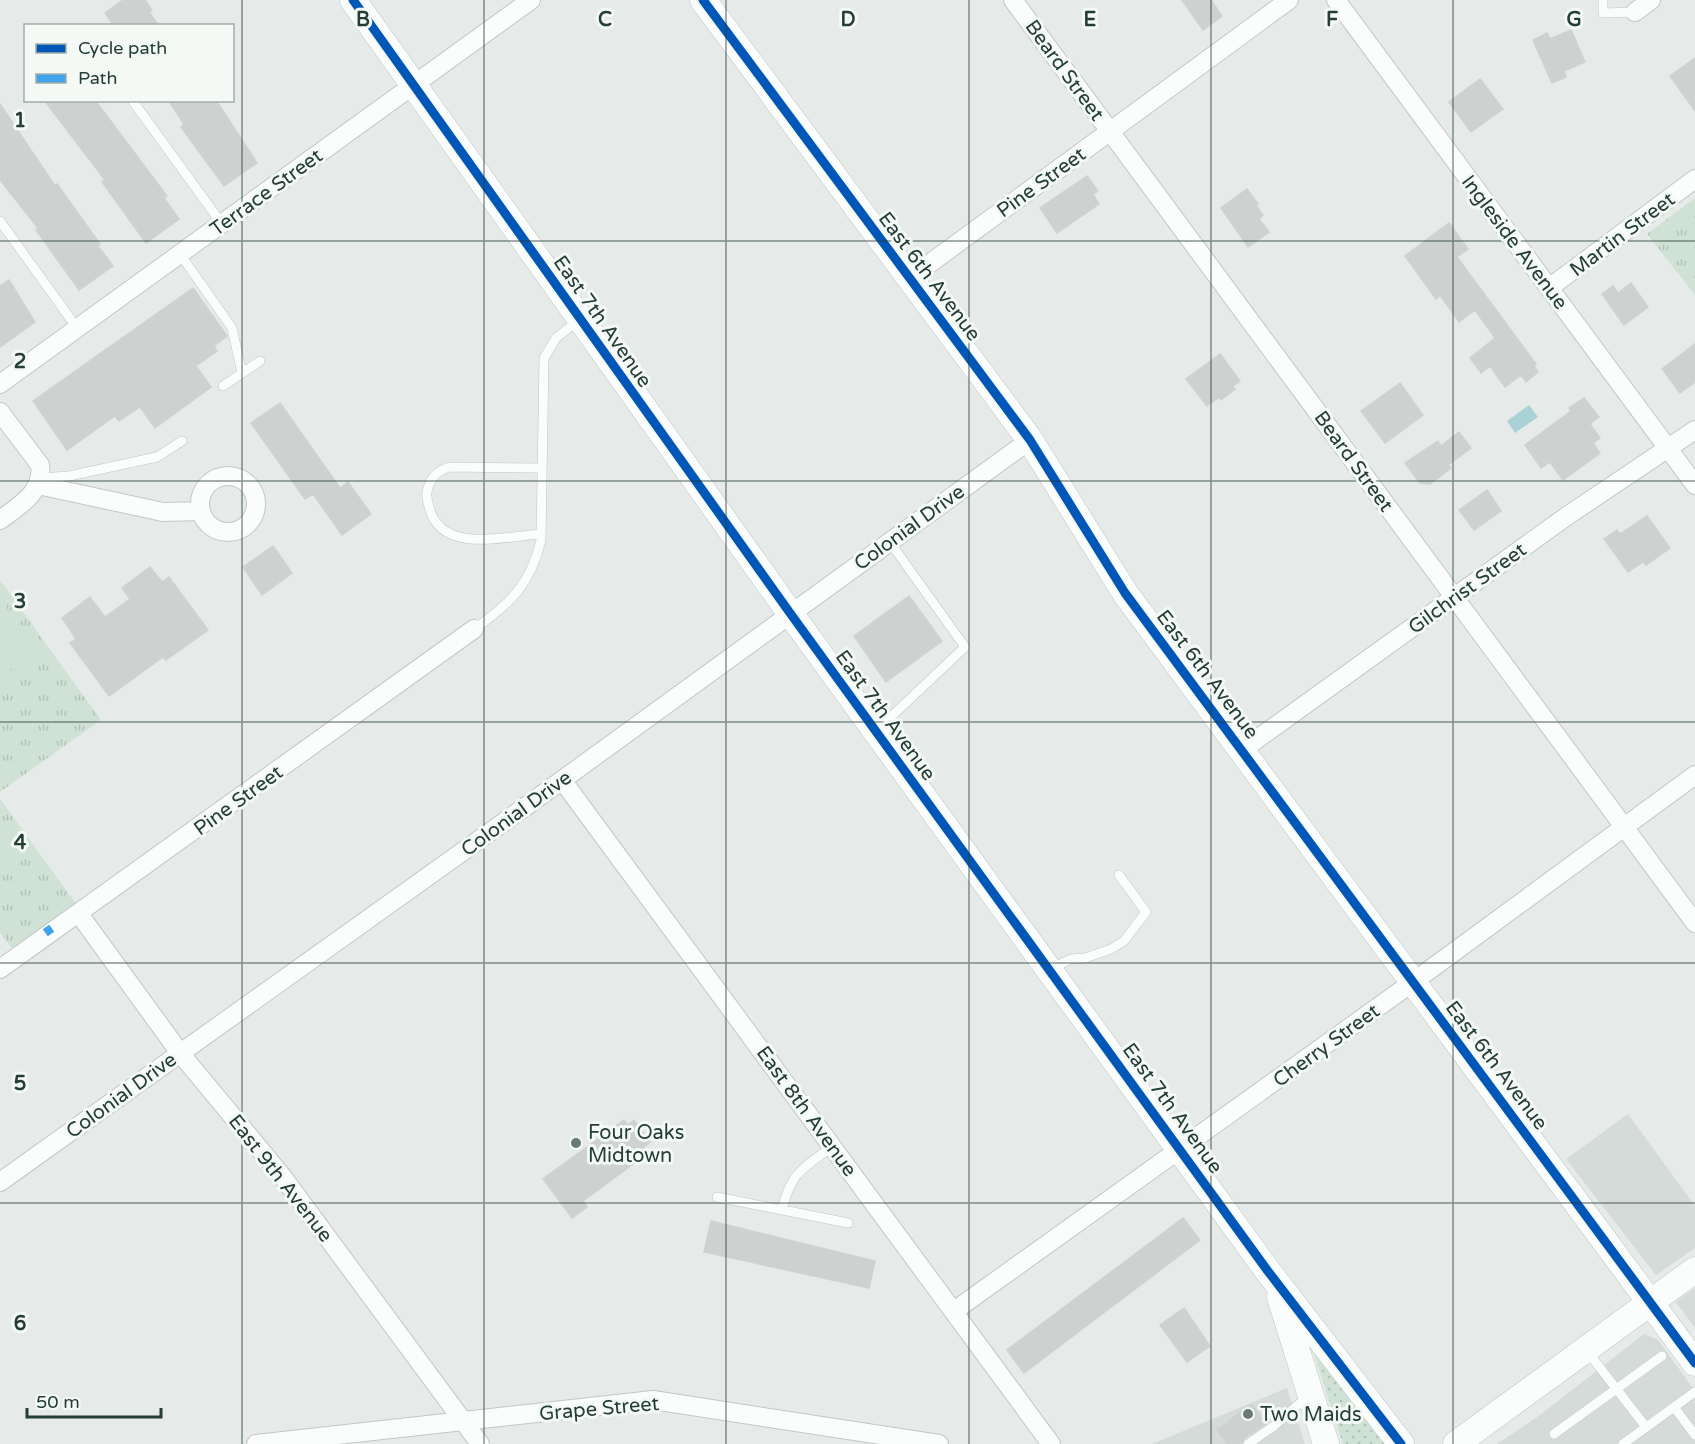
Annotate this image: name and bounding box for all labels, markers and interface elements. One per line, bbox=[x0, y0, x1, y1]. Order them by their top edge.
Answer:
text: B bbox=[356, 8, 370, 32]
text: C bbox=[598, 8, 612, 32]
text: D bbox=[840, 8, 856, 32]
text: E bbox=[1084, 8, 1097, 32]
text: F bbox=[1326, 8, 1338, 32]
text: G bbox=[1566, 8, 1582, 32]
street label: Beard Street bbox=[1020, 16, 1109, 126]
legend bbox=[24, 24, 234, 102]
text: Cycle path bbox=[78, 37, 167, 59]
text: Path bbox=[78, 67, 117, 89]
text: 1 bbox=[14, 109, 26, 133]
street label: Pine Street bbox=[992, 142, 1091, 223]
street label: Terrace Street bbox=[206, 144, 328, 242]
street label: Ingleside Avenue bbox=[1456, 171, 1573, 314]
street label: Martin Street bbox=[1565, 187, 1680, 282]
street label: East 6th Avenue bbox=[873, 207, 986, 346]
street label: East 7th Avenue bbox=[548, 251, 657, 392]
text: 2 bbox=[14, 350, 26, 374]
street label: Beard Street bbox=[1309, 407, 1398, 517]
street label: Colonial Drive bbox=[850, 480, 970, 576]
street label: Gilchrist Street bbox=[1404, 538, 1532, 640]
text: 3 bbox=[14, 590, 26, 614]
street label: East 6th Avenue bbox=[1151, 605, 1264, 744]
street label: East 7th Avenue bbox=[830, 646, 941, 785]
street label: Pine Street bbox=[189, 760, 288, 841]
street label: Colonial Drive bbox=[457, 766, 577, 862]
text: 4 bbox=[14, 831, 27, 855]
street label: East 6th Avenue bbox=[1440, 996, 1553, 1135]
street label: Cherry Street bbox=[1269, 999, 1385, 1092]
street label: East 7th Avenue bbox=[1117, 1039, 1228, 1178]
street label: East 8th Avenue bbox=[751, 1042, 862, 1181]
street label: Colonial Drive bbox=[62, 1048, 182, 1144]
text: 5 bbox=[14, 1072, 26, 1096]
street label: East 9th Avenue bbox=[223, 1110, 338, 1247]
place label: Four Oaks Midtown bbox=[588, 1121, 684, 1168]
marker: Four Oaks Midtown bbox=[569, 1136, 583, 1150]
text: 6 bbox=[14, 1312, 26, 1336]
scale bar bbox=[27, 1381, 160, 1419]
text: 50 m bbox=[36, 1391, 80, 1413]
street label: Grape Street bbox=[538, 1392, 660, 1426]
place label: Two Maids bbox=[1260, 1403, 1362, 1427]
marker: Two Maids bbox=[1241, 1407, 1255, 1421]

